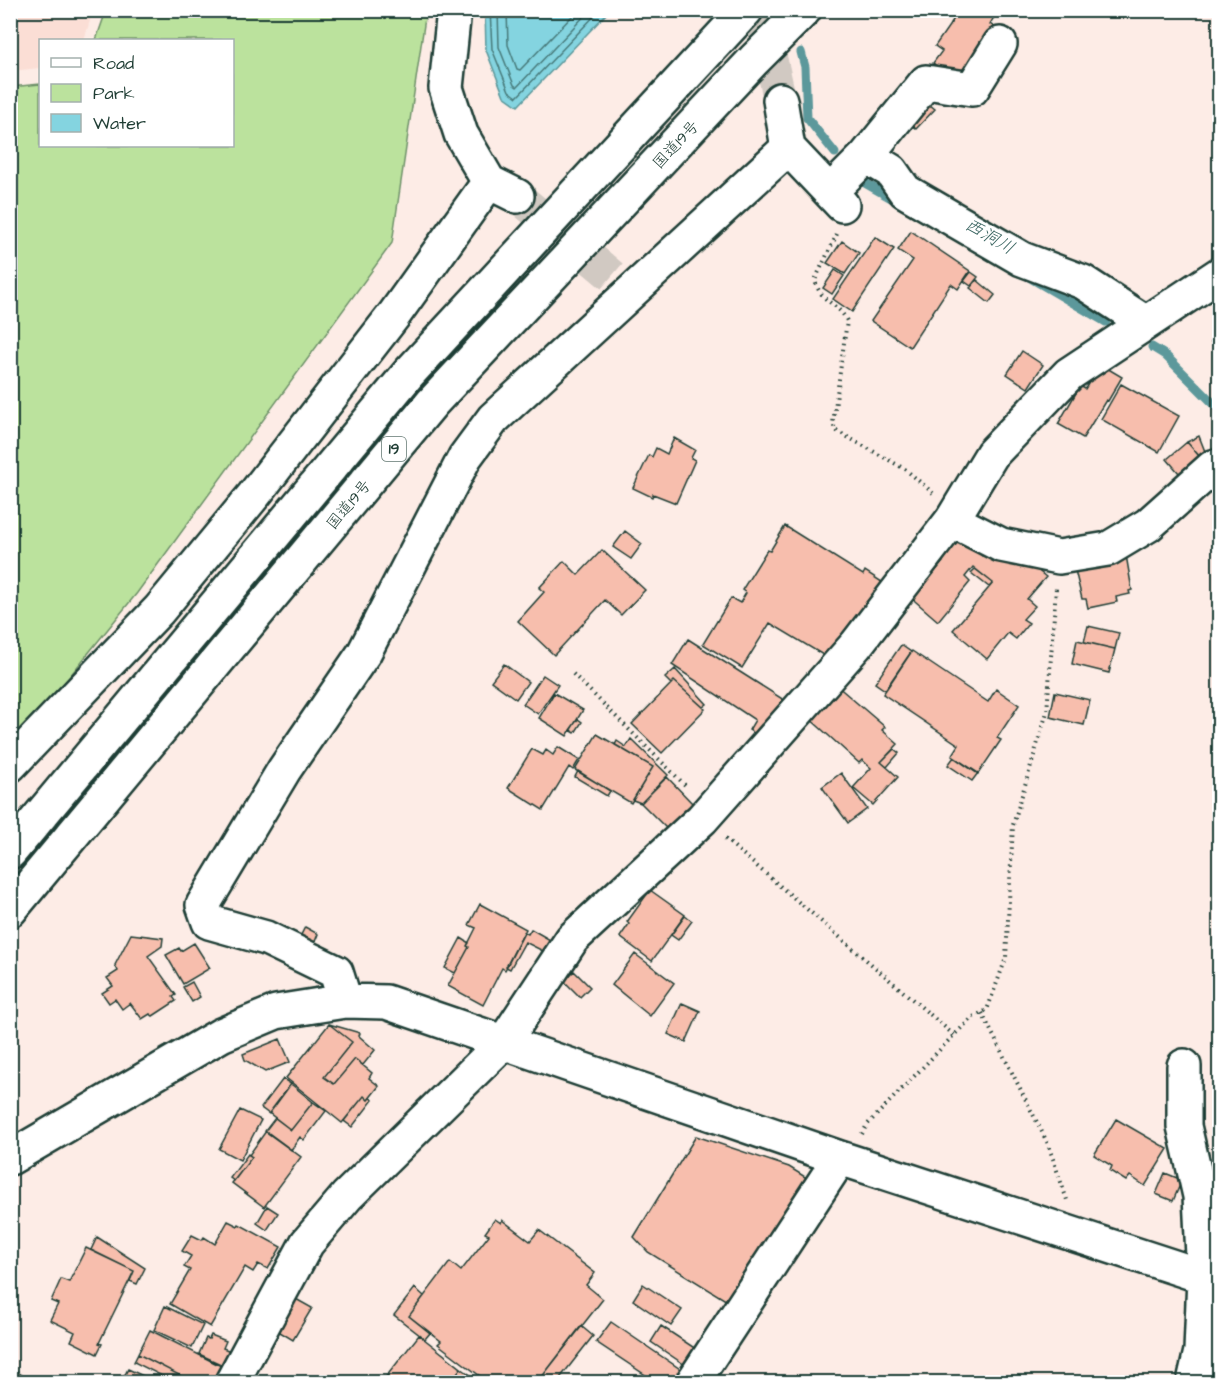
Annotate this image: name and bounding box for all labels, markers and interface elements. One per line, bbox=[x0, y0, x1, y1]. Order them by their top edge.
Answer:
legend bbox=[39, 39, 234, 147]
text: Road bbox=[93, 51, 134, 76]
text: Park bbox=[93, 81, 135, 106]
text: Water bbox=[93, 111, 146, 136]
street label: 国道19号 bbox=[648, 116, 704, 174]
water label: 西洞川 bbox=[960, 212, 1019, 261]
road number: 19 bbox=[382, 437, 406, 461]
street label: 国道19号 bbox=[321, 475, 376, 534]

